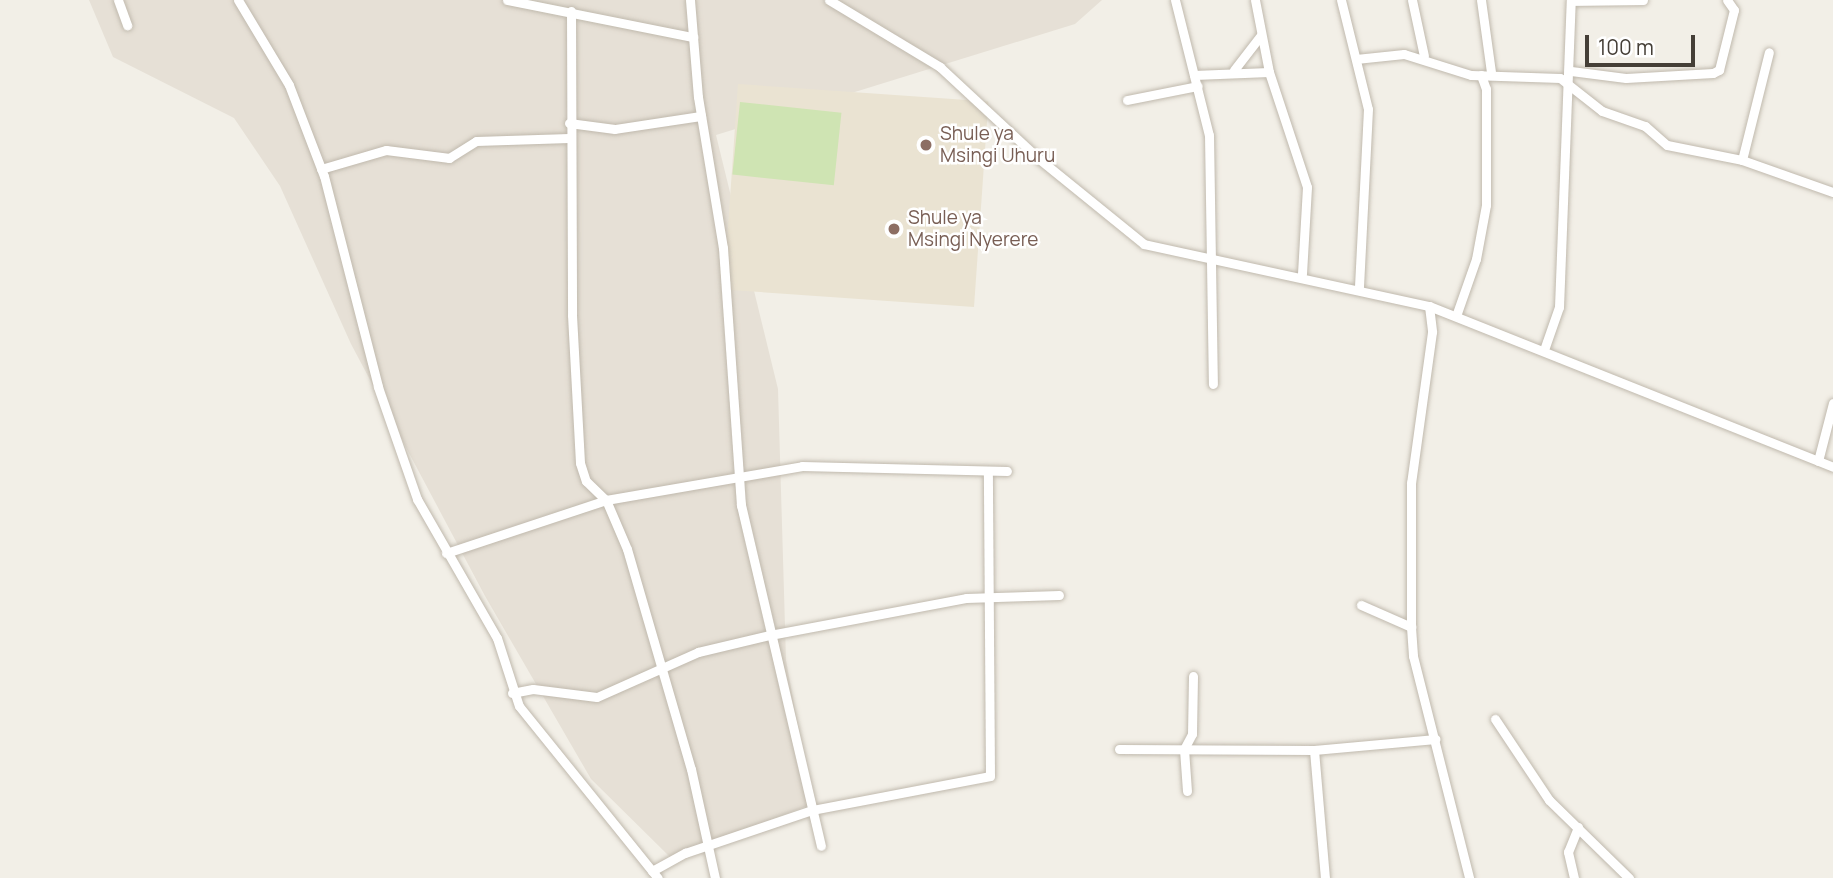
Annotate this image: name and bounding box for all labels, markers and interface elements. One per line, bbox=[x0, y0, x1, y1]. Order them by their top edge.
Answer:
scale bar bbox=[1588, 21, 1698, 65]
text: 100 m bbox=[1598, 33, 1654, 61]
place label: Shule ya Msingi Uhuru bbox=[940, 123, 1055, 167]
marker: Shule ya Msingi Uhuru bbox=[918, 137, 934, 153]
place label: Shule ya Msingi Nyerere bbox=[908, 207, 1038, 251]
marker: Shule ya Msingi Nyerere bbox=[886, 221, 902, 237]

